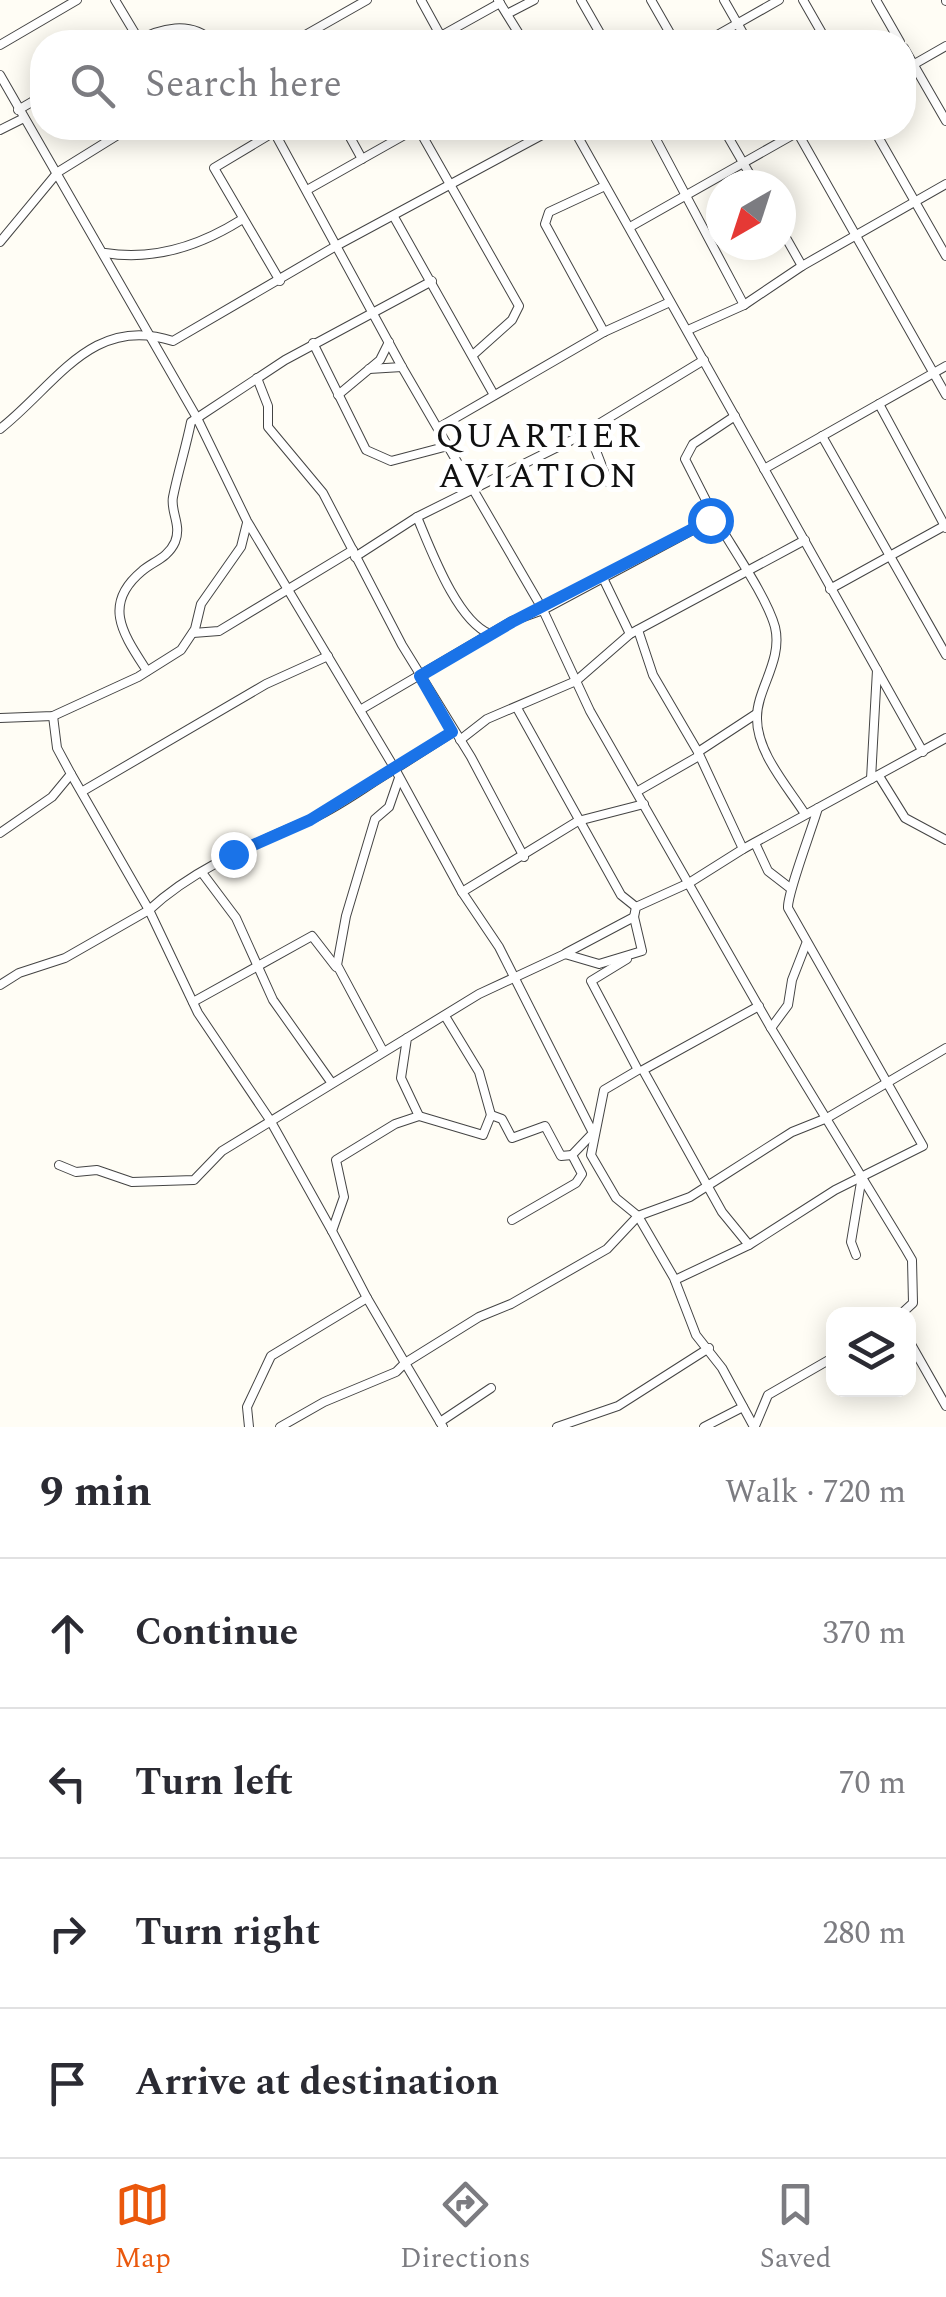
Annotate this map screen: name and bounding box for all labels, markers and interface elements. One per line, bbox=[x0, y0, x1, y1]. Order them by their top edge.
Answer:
search box bbox=[30, 30, 916, 140]
text: Search here bbox=[145, 56, 342, 114]
icon: search bbox=[65, 58, 120, 113]
north arrow bbox=[706, 170, 796, 260]
district label: QUARTIER AVIATION bbox=[435, 410, 643, 503]
route start bbox=[688, 498, 734, 544]
route end bbox=[211, 832, 257, 878]
map controls bbox=[826, 1307, 916, 1397]
button: layers bbox=[826, 1307, 916, 1397]
text: 9 min bbox=[40, 1461, 152, 1524]
text: Walk · 720 m bbox=[725, 1468, 906, 1517]
text: Continue bbox=[135, 1604, 298, 1662]
icon: ahead bbox=[40, 1606, 95, 1661]
text: 370 m bbox=[822, 1609, 906, 1658]
text: Turn left bbox=[135, 1754, 293, 1812]
icon: left bbox=[40, 1756, 95, 1811]
text: 70 m bbox=[838, 1759, 906, 1808]
text: Turn right bbox=[135, 1904, 320, 1962]
icon: right bbox=[40, 1906, 95, 1961]
text: 280 m bbox=[822, 1909, 906, 1958]
text: Arrive at destination bbox=[135, 2054, 499, 2112]
icon: arrive bbox=[40, 2056, 95, 2111]
tab: Map bbox=[115, 2177, 171, 2280]
tab: Directions bbox=[400, 2177, 531, 2280]
tab: Saved bbox=[760, 2177, 831, 2280]

